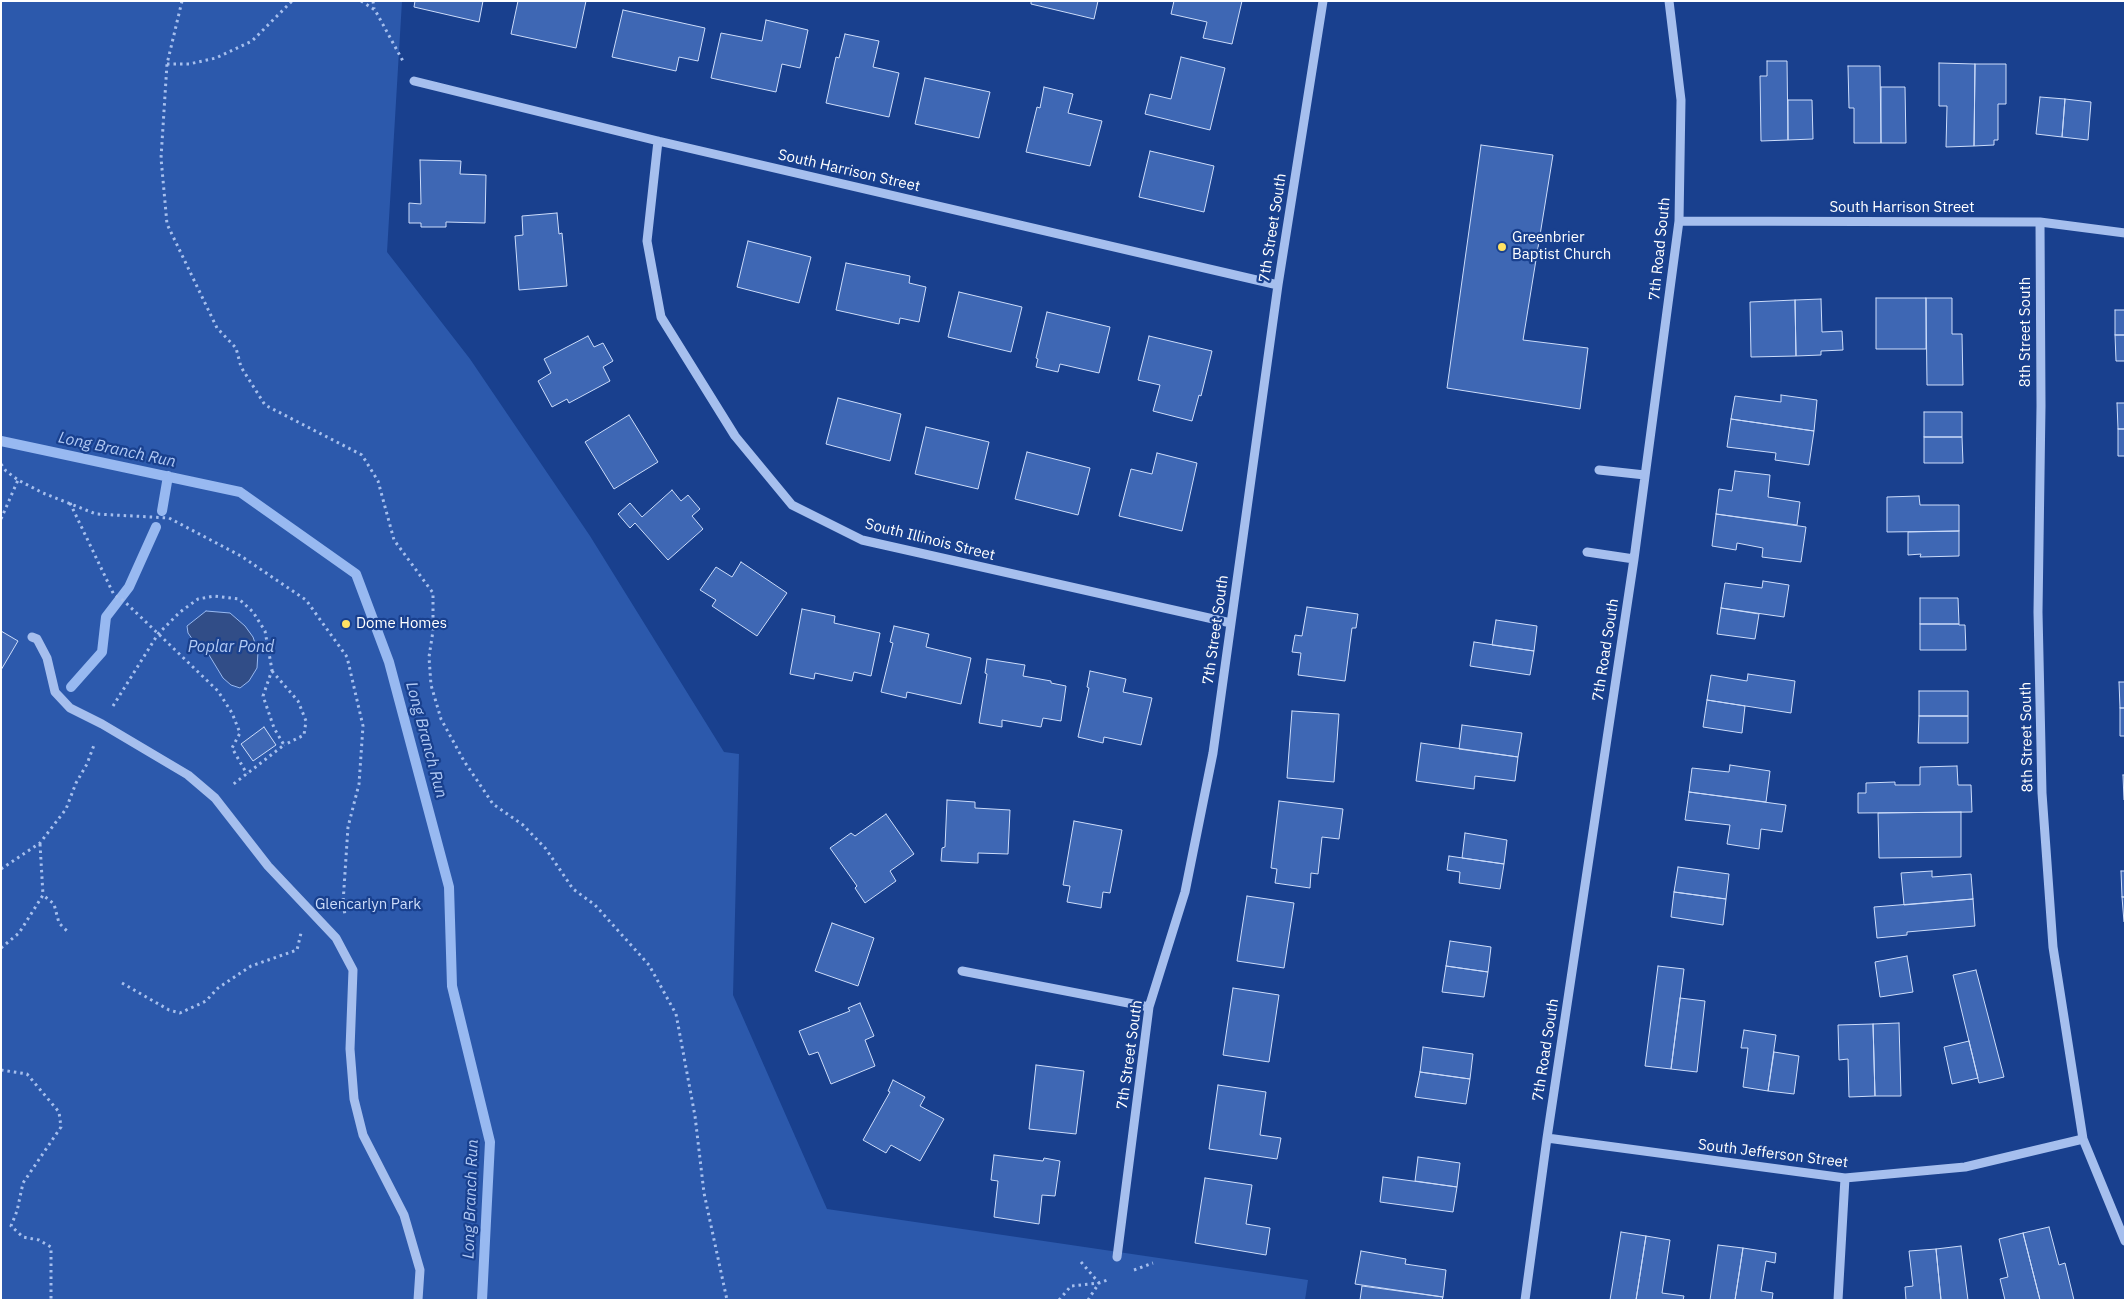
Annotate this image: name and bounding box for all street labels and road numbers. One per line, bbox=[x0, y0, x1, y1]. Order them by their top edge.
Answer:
street label: South Harrison Street bbox=[776, 146, 922, 196]
street label: 7th Street South bbox=[1255, 172, 1291, 284]
street label: 7th Road South bbox=[1646, 196, 1674, 302]
street label: South Harrison Street bbox=[1829, 199, 1975, 217]
street label: 8th Street South bbox=[2017, 277, 2035, 387]
street label: South Illinois Street bbox=[863, 515, 997, 565]
street label: 7th Street South bbox=[1199, 574, 1233, 686]
street label: 7th Road South bbox=[1589, 597, 1623, 703]
street label: 8th Street South bbox=[2017, 682, 2037, 792]
street label: 7th Road South bbox=[1529, 997, 1563, 1103]
street label: 7th Street South bbox=[1113, 999, 1147, 1111]
street label: South Jefferson Street bbox=[1697, 1136, 1849, 1172]

